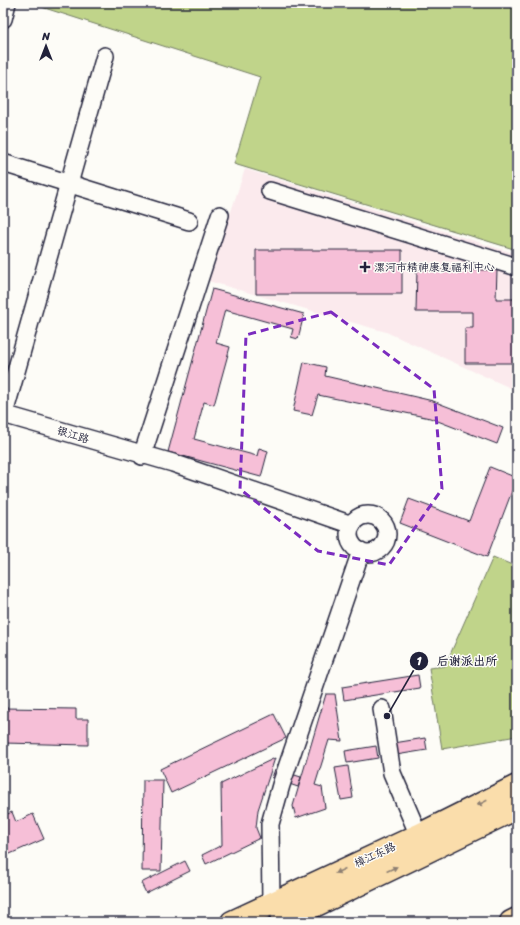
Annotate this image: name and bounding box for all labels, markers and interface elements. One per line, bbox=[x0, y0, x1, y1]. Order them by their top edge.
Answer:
north arrow bbox=[26, 26, 66, 66]
text: N bbox=[41, 27, 50, 46]
place label: 漯河市精神康复福利中心 bbox=[374, 258, 495, 277]
marker: 漯河市精神康复福利中心 bbox=[359, 261, 371, 273]
street label: 银江路 bbox=[54, 421, 92, 449]
callout: 后谢派出所 bbox=[409, 649, 505, 673]
text: 1 bbox=[416, 650, 422, 672]
text: 后谢派出所 bbox=[437, 650, 498, 672]
one-way arrow bbox=[476, 800, 488, 806]
street label: 樟江东路 bbox=[351, 837, 399, 873]
one-way arrow bbox=[386, 866, 397, 872]
one-way arrow bbox=[334, 868, 345, 874]

